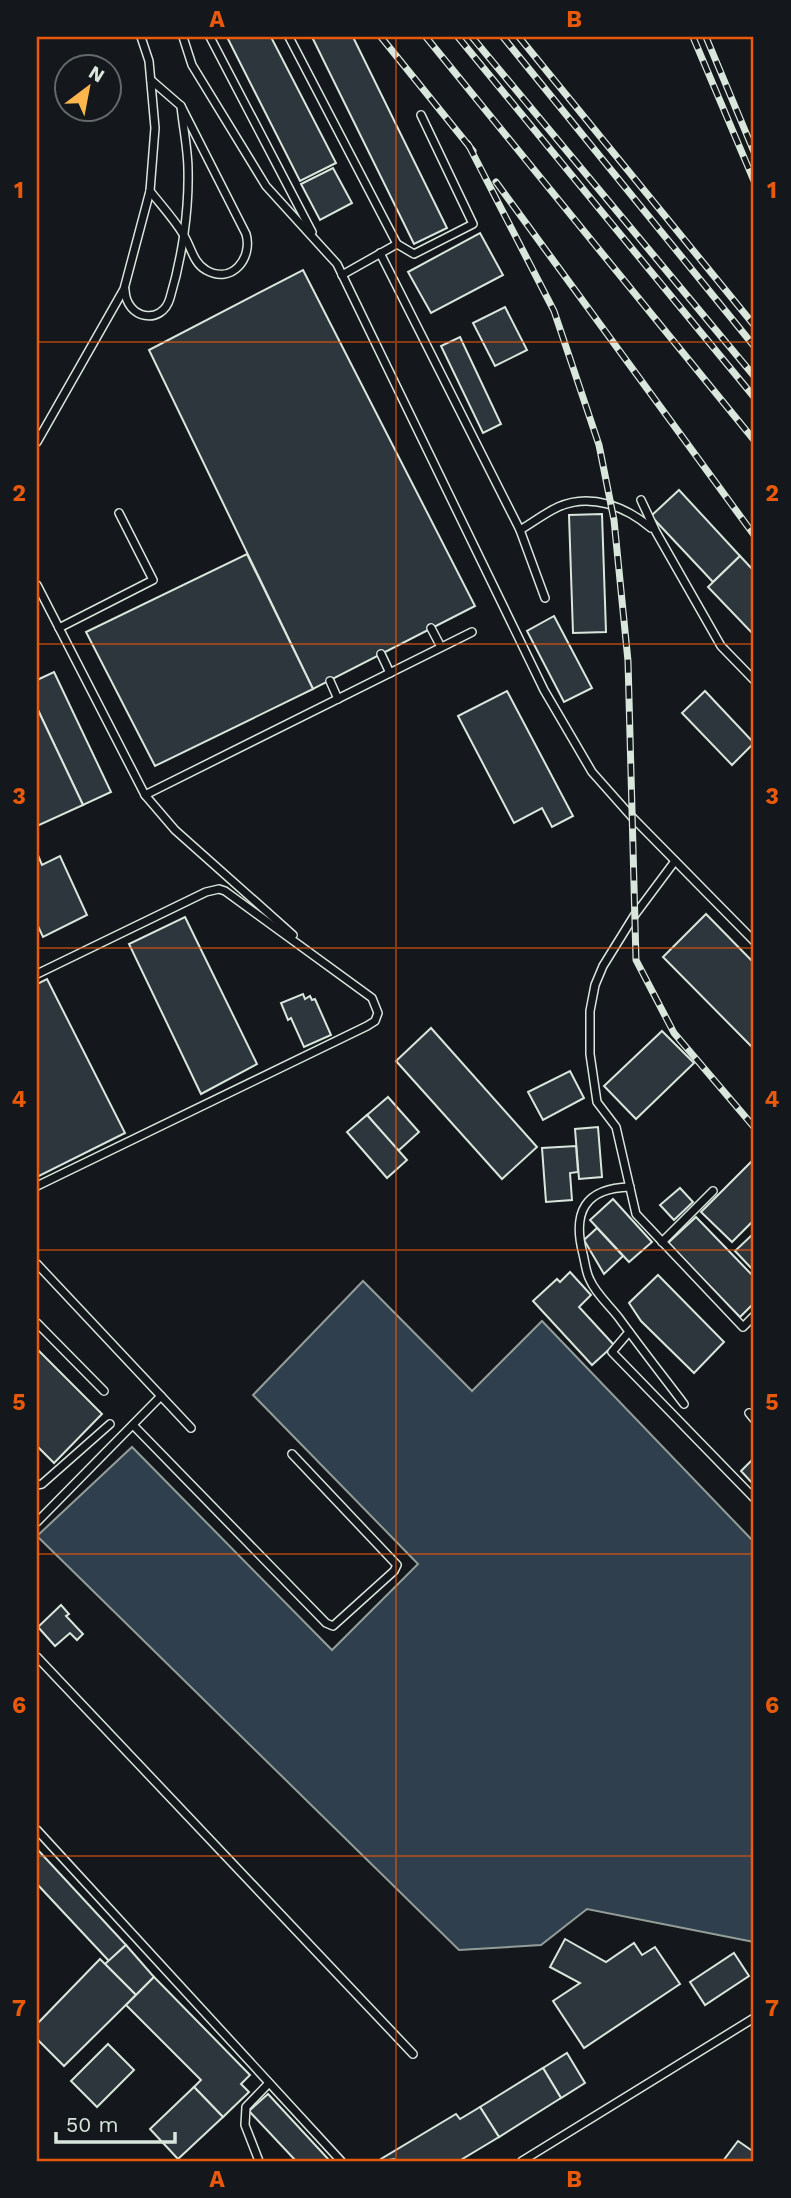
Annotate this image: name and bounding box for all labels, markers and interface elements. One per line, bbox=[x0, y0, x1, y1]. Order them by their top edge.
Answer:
text: A bbox=[209, 6, 225, 33]
text: B bbox=[566, 6, 582, 33]
north arrow bbox=[52, 52, 122, 122]
text: N bbox=[85, 61, 109, 87]
text: 1 bbox=[14, 177, 24, 204]
text: 1 bbox=[767, 177, 777, 204]
text: 2 bbox=[12, 480, 26, 507]
text: 2 bbox=[765, 480, 779, 507]
text: 3 bbox=[12, 783, 26, 810]
text: 3 bbox=[765, 783, 779, 810]
text: 4 bbox=[12, 1086, 27, 1113]
text: 4 bbox=[765, 1086, 780, 1113]
text: 5 bbox=[12, 1389, 26, 1416]
text: 5 bbox=[765, 1389, 779, 1416]
text: 6 bbox=[12, 1692, 26, 1719]
text: 6 bbox=[765, 1692, 779, 1719]
text: 7 bbox=[12, 1995, 26, 2022]
text: 7 bbox=[765, 1995, 779, 2022]
scale bar bbox=[56, 2100, 175, 2144]
text: 50 m bbox=[66, 2112, 118, 2137]
text: A bbox=[209, 2166, 225, 2193]
text: B bbox=[566, 2166, 582, 2193]

